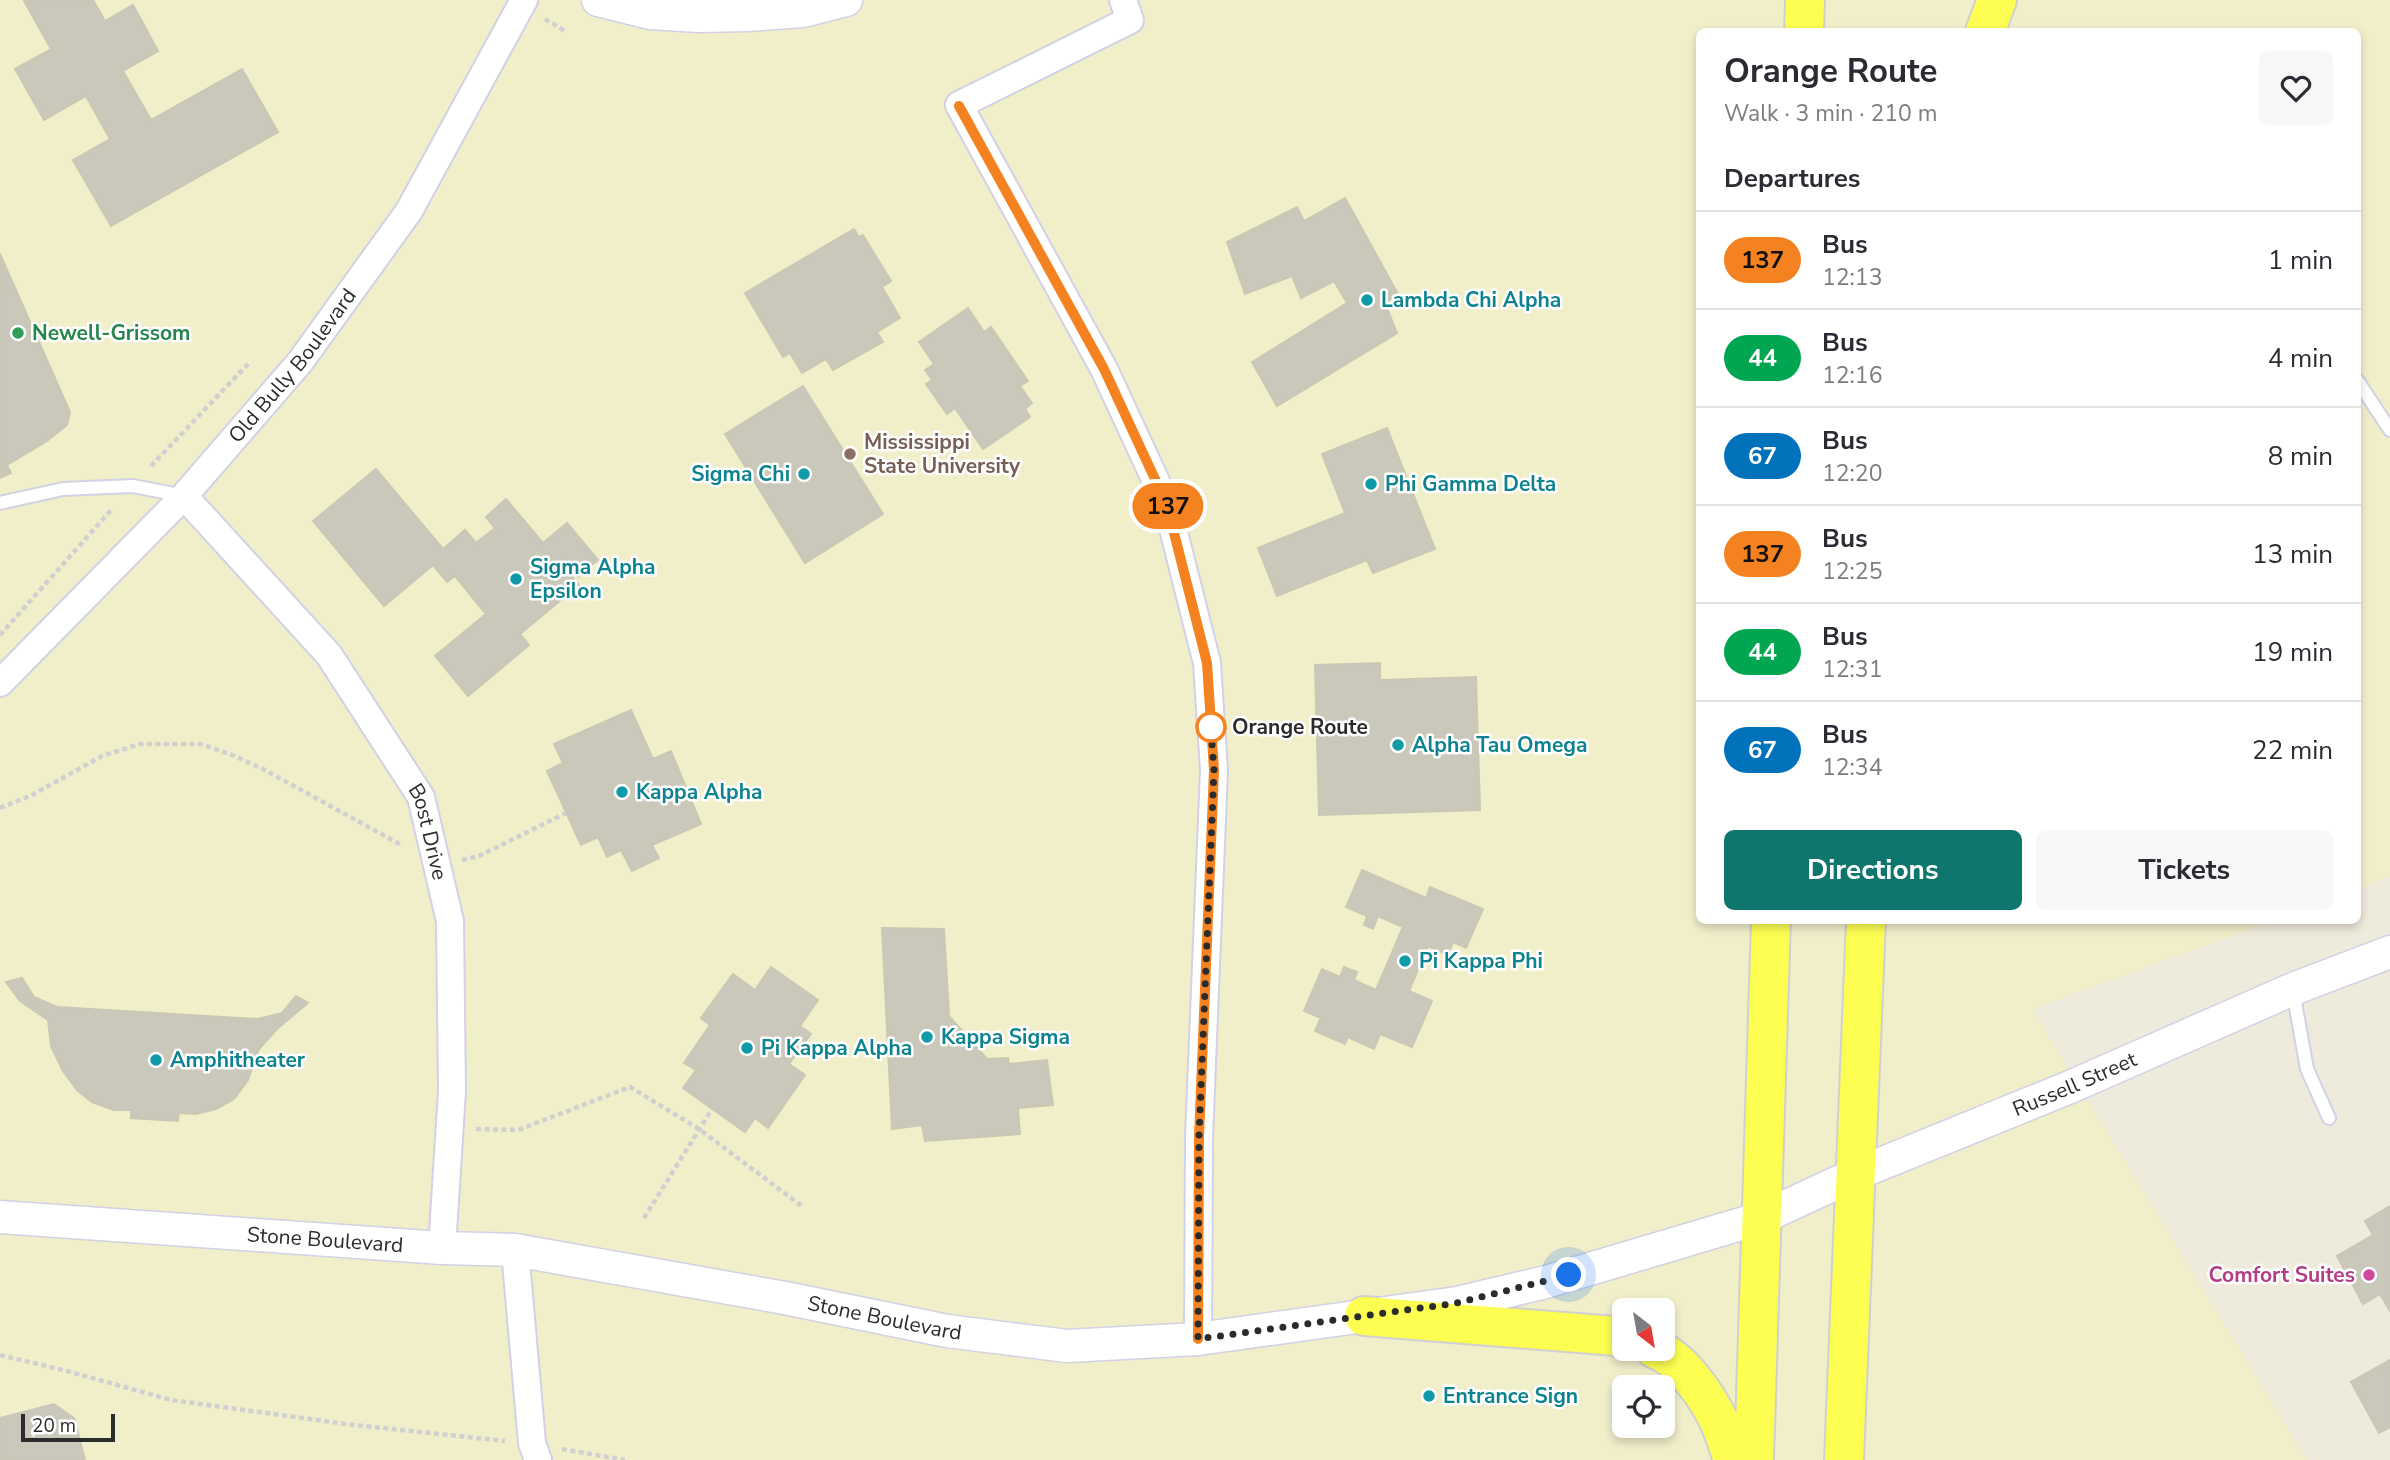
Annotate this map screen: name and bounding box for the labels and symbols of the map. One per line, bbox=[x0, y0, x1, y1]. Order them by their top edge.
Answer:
street label: Old Bully Boulevard bbox=[222, 283, 363, 449]
place label: Lambda Chi Alpha bbox=[1381, 286, 1561, 314]
marker: Lambda Chi Alpha bbox=[1359, 292, 1375, 308]
place label: Newell-Grissom bbox=[32, 319, 190, 347]
marker: Newell-Grissom bbox=[10, 325, 26, 341]
place label: Mississippi State University bbox=[864, 428, 1021, 480]
marker: Mississippi State University bbox=[842, 446, 858, 462]
place label: Sigma Chi bbox=[691, 460, 790, 488]
marker: Sigma Chi bbox=[796, 466, 812, 482]
place label: Phi Gamma Delta bbox=[1385, 470, 1556, 498]
marker: Phi Gamma Delta bbox=[1363, 476, 1379, 492]
line badge: 137 bbox=[1128, 483, 1208, 529]
place label: Sigma Alpha Epsilon bbox=[530, 553, 656, 605]
marker: Sigma Alpha Epsilon bbox=[508, 571, 524, 587]
marker: Orange Route bbox=[1196, 712, 1226, 742]
place label: Orange Route bbox=[1232, 713, 1368, 741]
place label: Alpha Tau Omega bbox=[1412, 731, 1588, 759]
marker: Alpha Tau Omega bbox=[1390, 737, 1406, 753]
street label: Bost Drive bbox=[402, 778, 454, 883]
place label: Kappa Alpha bbox=[636, 778, 762, 806]
marker: Kappa Alpha bbox=[614, 784, 630, 800]
place label: Pi Kappa Phi bbox=[1419, 947, 1543, 975]
marker: Pi Kappa Phi bbox=[1397, 953, 1413, 969]
place label: Kappa Sigma bbox=[941, 1023, 1070, 1051]
marker: Kappa Sigma bbox=[919, 1029, 935, 1045]
place label: Pi Kappa Alpha bbox=[761, 1034, 912, 1062]
marker: Pi Kappa Alpha bbox=[739, 1040, 755, 1056]
street label: Russell Street bbox=[2008, 1045, 2142, 1123]
place label: Amphitheater bbox=[170, 1046, 306, 1074]
marker: Amphitheater bbox=[148, 1052, 164, 1068]
street label: Stone Boulevard bbox=[246, 1220, 404, 1259]
your location bbox=[1551, 1257, 1586, 1292]
place label: Comfort Suites bbox=[2209, 1261, 2355, 1289]
marker: Comfort Suites bbox=[2361, 1267, 2377, 1283]
street label: Stone Boulevard bbox=[805, 1289, 963, 1347]
north arrow bbox=[1612, 1298, 1675, 1362]
place label: Entrance Sign bbox=[1443, 1382, 1578, 1410]
marker: Entrance Sign bbox=[1421, 1388, 1437, 1404]
scale bar bbox=[21, 1411, 116, 1443]

